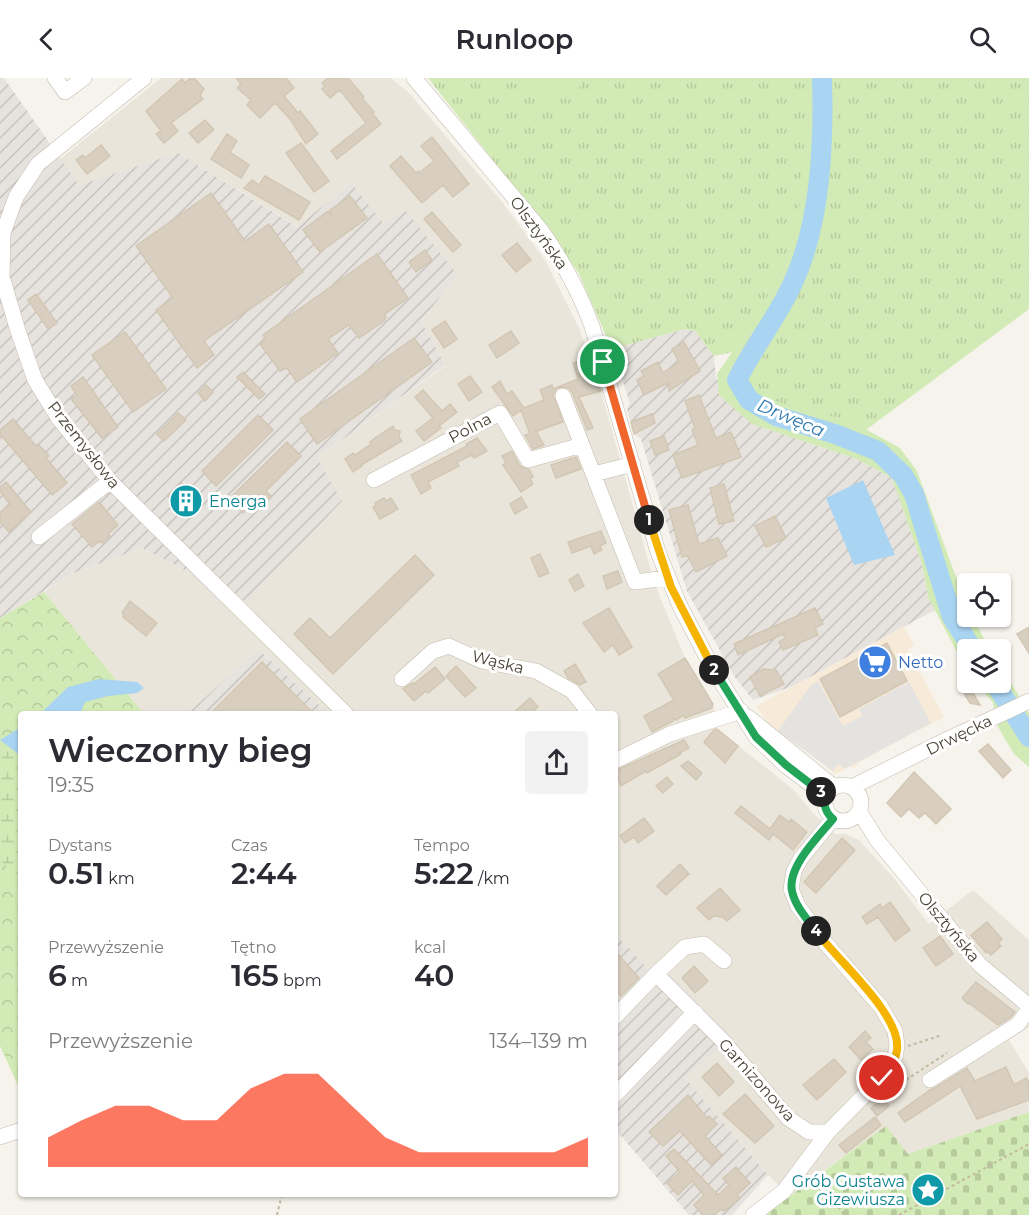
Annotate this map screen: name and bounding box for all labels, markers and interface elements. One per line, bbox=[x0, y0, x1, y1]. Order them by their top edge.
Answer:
icon: back bbox=[30, 23, 63, 56]
text: Runloop bbox=[456, 23, 573, 56]
icon: search bbox=[966, 23, 999, 56]
street label: Olsztyńska bbox=[506, 193, 572, 273]
pin bbox=[577, 336, 628, 387]
icon: arrive bbox=[586, 345, 619, 378]
water label: Drwęca bbox=[754, 394, 828, 442]
street label: Przemysłowa bbox=[44, 397, 124, 493]
street label: Polna bbox=[445, 409, 495, 447]
building icon: Energa bbox=[168, 483, 204, 519]
place label: Energa bbox=[209, 492, 267, 511]
pin: 1 bbox=[634, 505, 664, 535]
text: 1 bbox=[646, 510, 652, 529]
map controls bbox=[957, 573, 1011, 693]
button: locate bbox=[957, 573, 1011, 627]
button: layers bbox=[957, 639, 1011, 693]
supermarket icon: Netto bbox=[857, 644, 893, 680]
street label: Wąska bbox=[470, 646, 526, 678]
place label: Netto bbox=[898, 653, 943, 672]
pin: 2 bbox=[699, 655, 729, 685]
text: 2 bbox=[709, 660, 719, 679]
street label: Drwęcka bbox=[923, 711, 995, 759]
text: Wieczorny bieg bbox=[48, 730, 313, 770]
button: share bbox=[525, 731, 588, 794]
text: 19:35 bbox=[48, 773, 94, 797]
pin: 3 bbox=[806, 777, 836, 807]
text: 3 bbox=[816, 782, 826, 801]
text: Dystans bbox=[48, 836, 112, 855]
text: Czas bbox=[231, 836, 267, 855]
text: Tempo bbox=[414, 836, 470, 855]
text: 0.51 bbox=[48, 855, 104, 892]
text: 2:44 bbox=[231, 855, 297, 892]
text: 5:22 bbox=[414, 855, 474, 892]
text: km bbox=[104, 869, 135, 888]
text: /km bbox=[474, 869, 510, 888]
street label: Olsztyńska bbox=[914, 888, 984, 966]
pin: 4 bbox=[801, 916, 831, 946]
text: 4 bbox=[810, 921, 822, 940]
text: Przewyższenie bbox=[48, 938, 164, 957]
text: Tętno bbox=[231, 938, 276, 957]
text: kcal bbox=[414, 938, 446, 957]
text: 6 bbox=[48, 957, 67, 994]
text: 165 bbox=[231, 957, 279, 994]
text: 40 bbox=[414, 957, 455, 994]
text: m bbox=[67, 971, 88, 990]
text: bpm bbox=[279, 971, 322, 990]
text: Przewyższenie bbox=[48, 1029, 193, 1053]
text: 134–139 m bbox=[489, 1029, 588, 1053]
street label: Garnizonowa bbox=[715, 1035, 799, 1125]
pin bbox=[856, 1052, 907, 1103]
icon: check bbox=[865, 1061, 898, 1094]
place label: Grób Gustawa Gizewiusza bbox=[792, 1172, 905, 1209]
place icon: Grób Gustawa Gizewiusza bbox=[910, 1172, 946, 1208]

